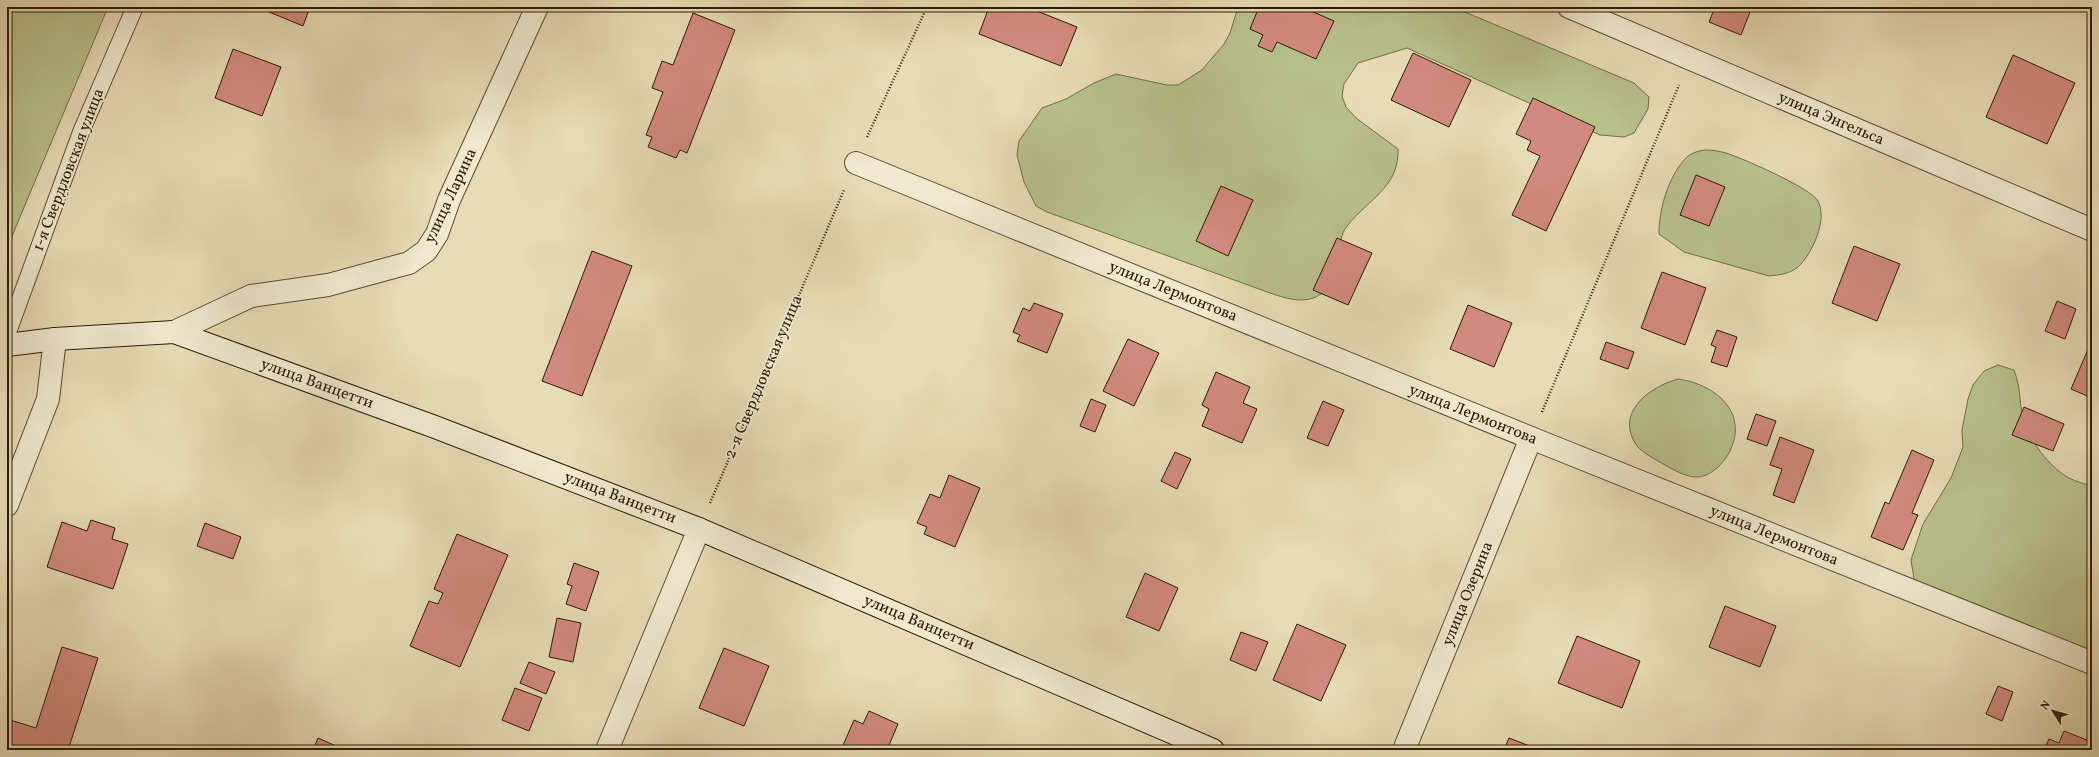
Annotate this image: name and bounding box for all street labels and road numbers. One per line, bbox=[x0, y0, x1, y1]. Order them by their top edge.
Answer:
street label: 1-я Свердловская улица bbox=[28, 85, 110, 255]
street label: улица Энгельса bbox=[1775, 87, 1887, 151]
street label: улица Ларина bbox=[419, 145, 483, 247]
street label: улица Лермонтова bbox=[1105, 256, 1241, 328]
street label: 2-я Свердловская улица bbox=[720, 292, 808, 462]
street label: улица Ванцетти bbox=[257, 353, 377, 415]
street label: улица Лермонтова bbox=[1405, 379, 1541, 451]
street label: улица Ванцетти bbox=[561, 466, 680, 530]
street label: улица Лермонтова bbox=[1706, 500, 1842, 572]
street label: улица Озерина bbox=[1437, 539, 1499, 649]
street label: улица Ванцетти bbox=[860, 590, 978, 656]

